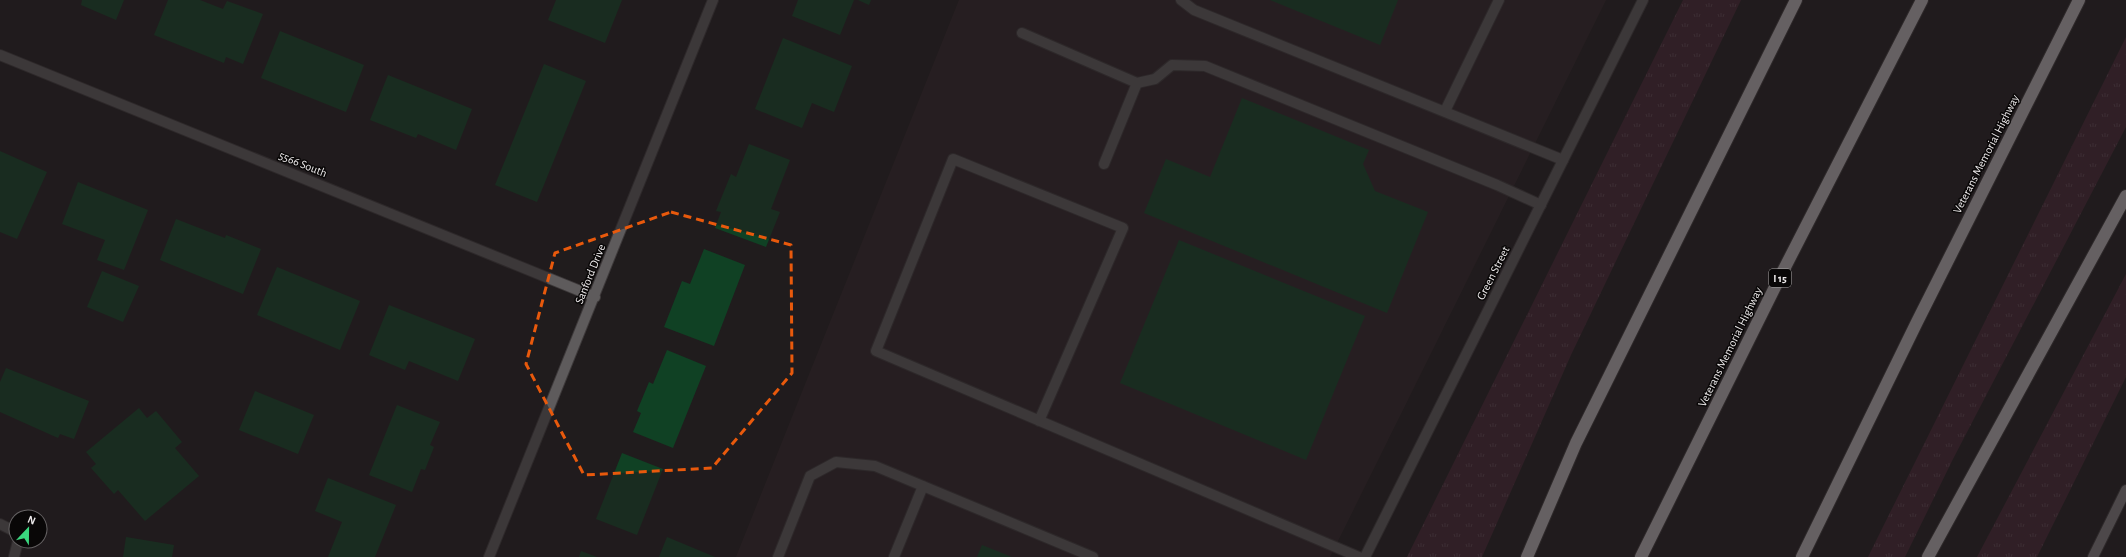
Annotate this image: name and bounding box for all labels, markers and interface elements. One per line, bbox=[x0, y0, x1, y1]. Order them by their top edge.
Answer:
street label: Veterans Memorial Highway bbox=[1951, 93, 2022, 216]
street label: 5566 South bbox=[277, 149, 329, 179]
street label: Sanford Drive bbox=[573, 242, 607, 306]
street label: Green Street bbox=[1474, 244, 1512, 302]
road number: I 15 bbox=[1769, 269, 1791, 287]
street label: Veterans Memorial Highway bbox=[1696, 285, 1765, 409]
north arrow bbox=[8, 509, 48, 549]
text: N bbox=[26, 514, 37, 527]

